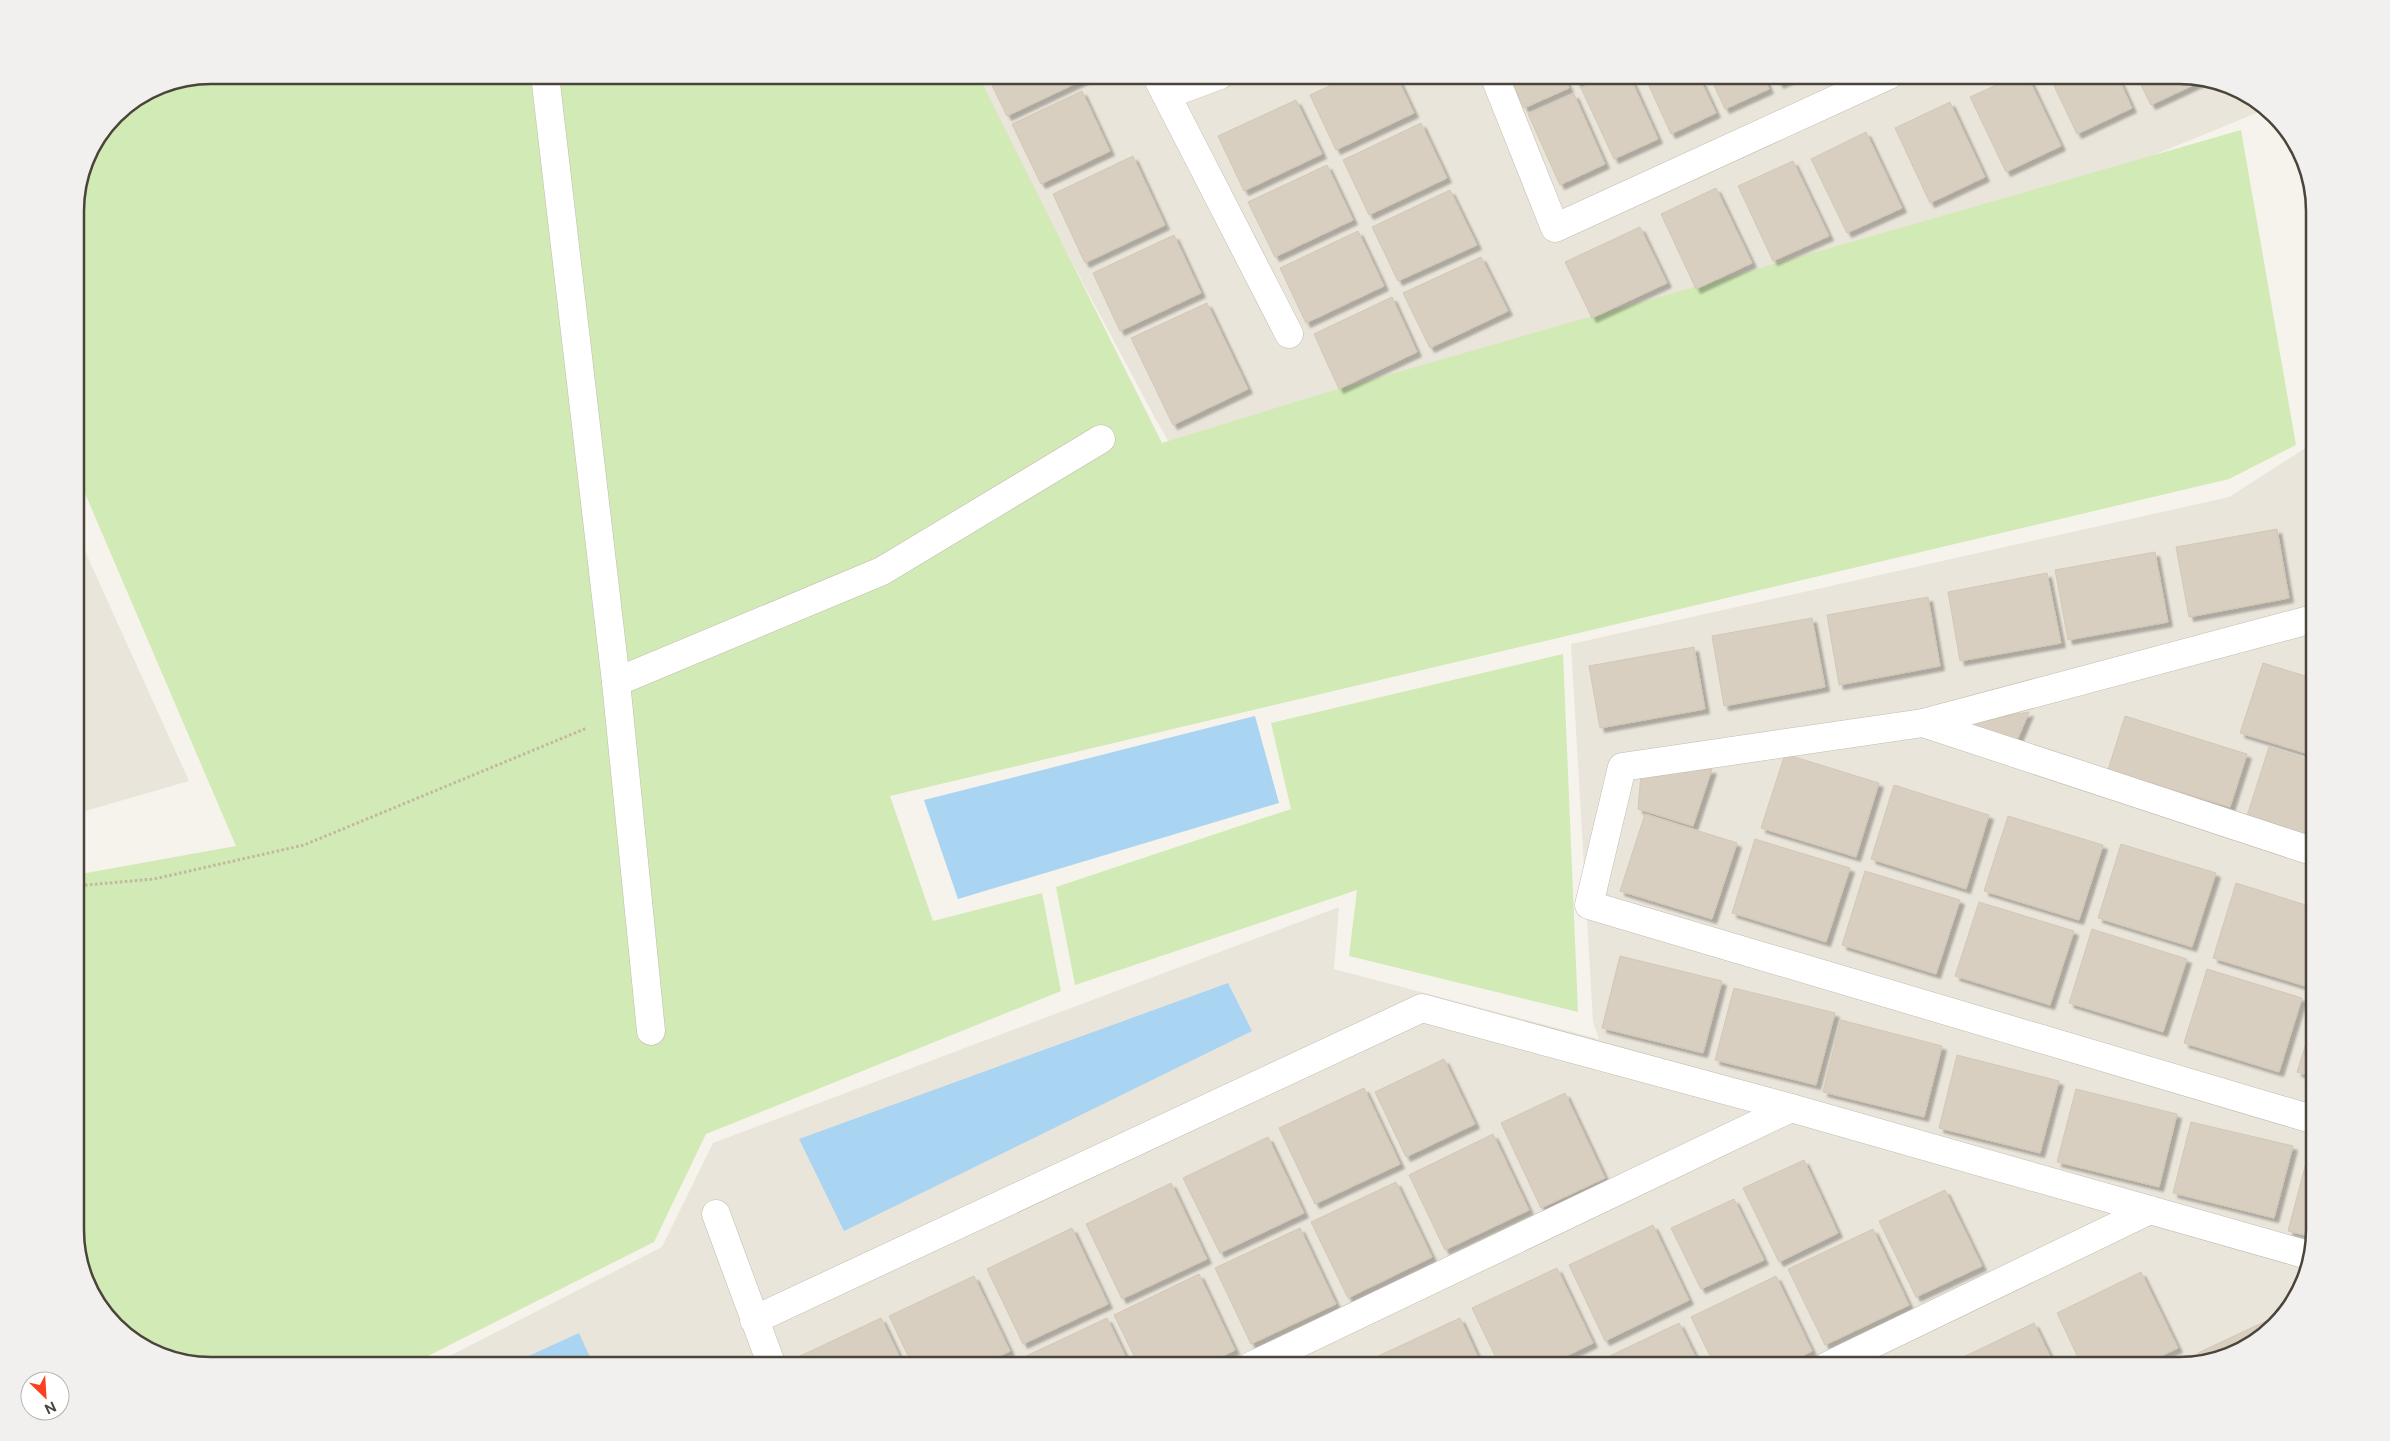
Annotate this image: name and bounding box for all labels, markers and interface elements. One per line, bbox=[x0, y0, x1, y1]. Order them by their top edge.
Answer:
north arrow bbox=[20, 1371, 70, 1421]
text: N bbox=[42, 1398, 59, 1417]

